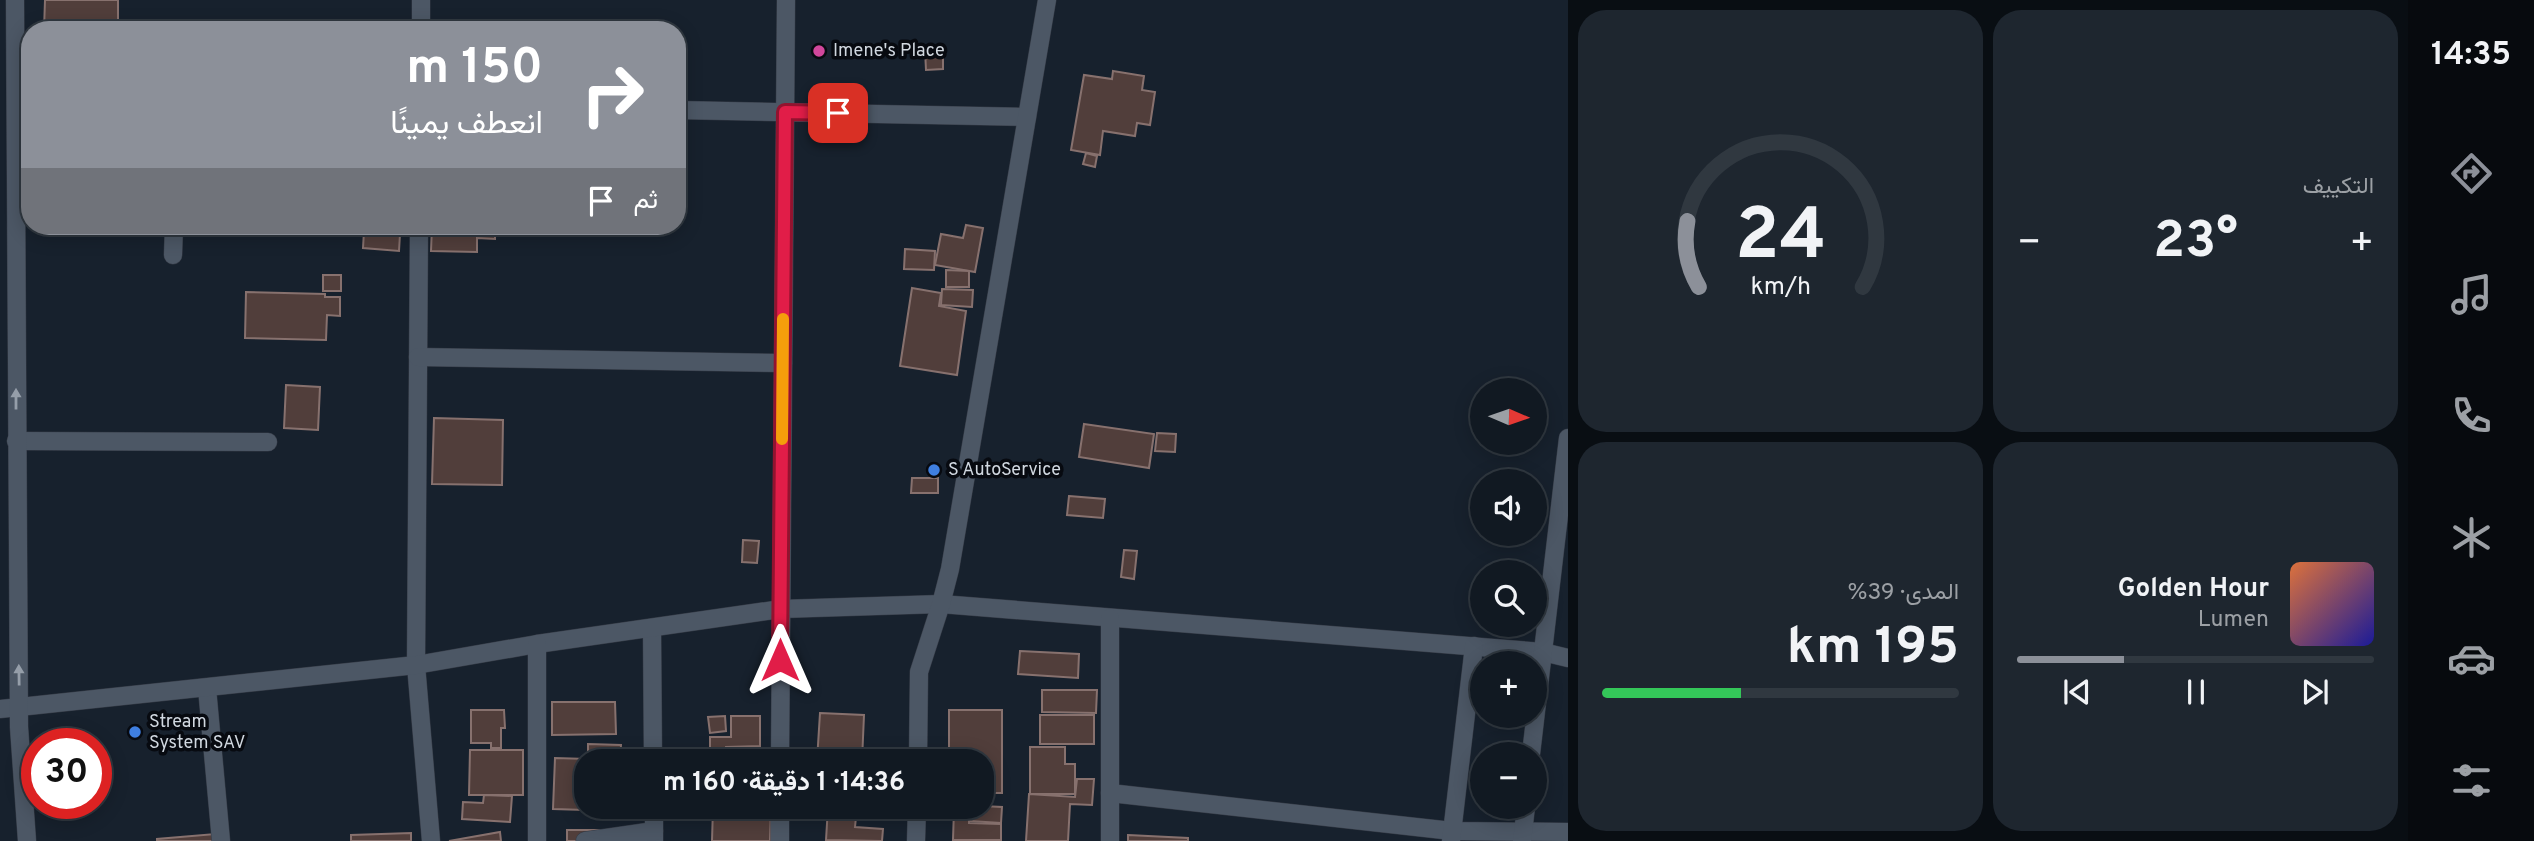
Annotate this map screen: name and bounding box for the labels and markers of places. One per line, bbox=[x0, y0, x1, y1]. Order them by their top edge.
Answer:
place label: Imene's Place bbox=[833, 40, 945, 63]
marker: Imene's Place bbox=[811, 43, 827, 59]
pin bbox=[808, 83, 868, 143]
place label: S AutoService bbox=[948, 459, 1061, 482]
marker: S AutoService bbox=[926, 462, 942, 478]
place label: Stream System SAV bbox=[149, 711, 245, 755]
marker: Stream System SAV bbox=[127, 724, 143, 740]

